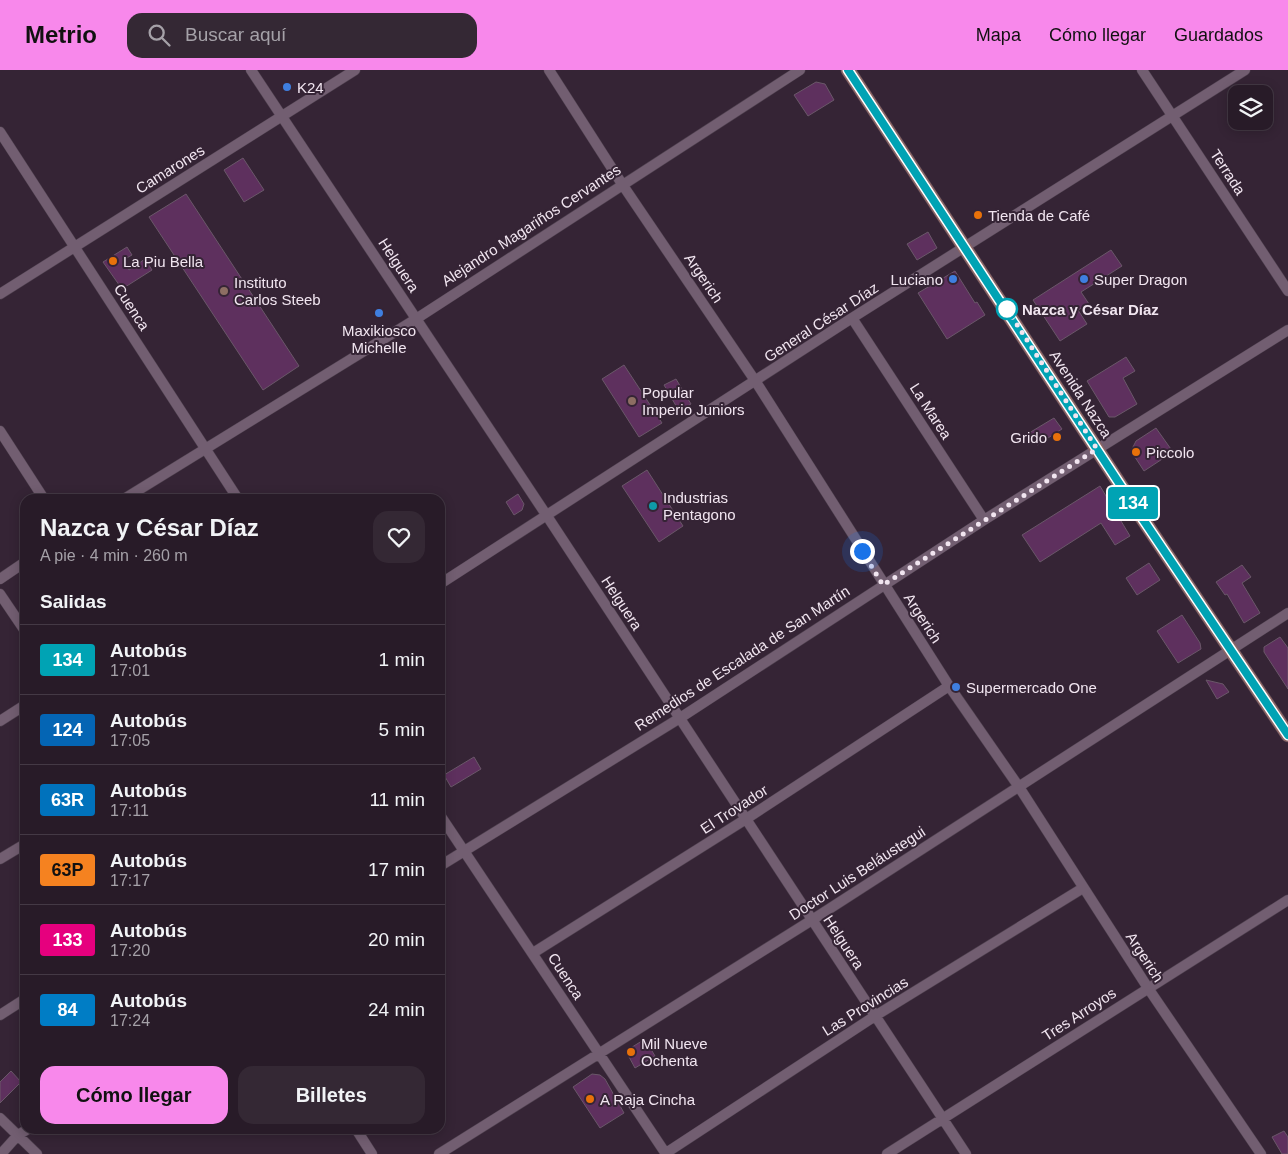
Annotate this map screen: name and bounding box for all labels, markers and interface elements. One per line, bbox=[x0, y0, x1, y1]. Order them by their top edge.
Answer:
search box bbox=[127, 13, 477, 58]
text: Metrio bbox=[25, 21, 97, 48]
icon: search bbox=[145, 21, 173, 49]
text: Buscar aquí bbox=[185, 24, 286, 45]
text: Mapa bbox=[976, 25, 1021, 45]
text: Cómo llegar bbox=[1049, 25, 1146, 45]
text: Guardados bbox=[1174, 25, 1263, 45]
place label: K24 bbox=[297, 79, 324, 96]
marker: K24 bbox=[281, 81, 293, 93]
map controls bbox=[1228, 85, 1273, 130]
button: layers bbox=[1228, 85, 1273, 130]
street label: Camarones bbox=[133, 141, 207, 197]
street label: Terrada bbox=[1207, 146, 1249, 199]
street label: Alejandro Magariños Cervantes bbox=[438, 161, 624, 289]
place label: Tienda de Café bbox=[988, 207, 1090, 224]
marker: Tienda de Café bbox=[972, 209, 984, 221]
street label: Helguera bbox=[375, 235, 423, 296]
street label: Argerich bbox=[681, 250, 727, 306]
place label: La Piu Bella bbox=[123, 253, 204, 270]
marker: La Piu Bella bbox=[107, 255, 119, 267]
place label: Luciano bbox=[890, 271, 943, 288]
place label: Super Dragon bbox=[1094, 271, 1187, 288]
marker: Luciano bbox=[947, 273, 959, 285]
marker: Super Dragon bbox=[1078, 273, 1090, 285]
place label: Instituto Carlos Steeb bbox=[234, 274, 321, 308]
street label: General César Díaz bbox=[761, 279, 881, 365]
street label: Cuenca bbox=[111, 281, 154, 334]
marker: Instituto Carlos Steeb bbox=[218, 285, 230, 297]
marker: Nazca y César Díaz bbox=[996, 298, 1018, 320]
place label: Nazca y César Díaz bbox=[1022, 301, 1159, 318]
marker: Maxikiosco Michelle bbox=[373, 307, 385, 319]
place label: Maxikiosco Michelle bbox=[342, 322, 416, 356]
street label: Avenida Nazca bbox=[1046, 347, 1116, 441]
street label: La Marea bbox=[907, 380, 956, 443]
place label: Popular Imperio Juniors bbox=[642, 384, 745, 418]
marker: Popular Imperio Juniors bbox=[626, 395, 638, 407]
place label: Grido bbox=[1010, 429, 1047, 446]
marker: Grido bbox=[1051, 431, 1063, 443]
place label: Piccolo bbox=[1146, 444, 1194, 461]
marker: Piccolo bbox=[1130, 446, 1142, 458]
line badge: 134 bbox=[1104, 487, 1162, 519]
place label: Industrias Pentagono bbox=[663, 489, 736, 523]
text: 134 bbox=[1118, 493, 1148, 513]
marker: Industrias Pentagono bbox=[647, 500, 659, 512]
button: heart bbox=[373, 511, 425, 563]
text: Nazca y César Díaz bbox=[40, 514, 259, 541]
your location bbox=[850, 539, 875, 564]
text: A pie · 4 min · 260 m bbox=[40, 547, 188, 564]
street label: Helguera bbox=[598, 573, 646, 634]
street label: Remedios de Escalada de San Martín bbox=[631, 582, 853, 734]
street label: Argerich bbox=[901, 590, 945, 646]
text: Salidas bbox=[40, 591, 107, 612]
text: Autobús bbox=[110, 640, 187, 661]
text: 1 min bbox=[379, 649, 425, 670]
text: 134 bbox=[52, 650, 83, 670]
text: 17:01 bbox=[110, 662, 150, 679]
place label: Supermercado One bbox=[966, 679, 1097, 696]
marker: Supermercado One bbox=[950, 681, 962, 693]
text: Autobús bbox=[110, 710, 187, 731]
text: 5 min bbox=[379, 719, 425, 740]
text: 124 bbox=[52, 720, 83, 740]
text: 17:05 bbox=[110, 732, 150, 749]
text: Autobús bbox=[110, 780, 187, 801]
street label: El Trovador bbox=[697, 781, 771, 837]
text: 11 min bbox=[369, 789, 425, 810]
text: 63R bbox=[51, 790, 84, 810]
text: 17:11 bbox=[110, 802, 149, 819]
street label: Doctor Luis Beláustegui bbox=[786, 823, 928, 923]
text: Autobús bbox=[110, 850, 187, 871]
text: 17 min bbox=[368, 859, 425, 880]
text: 63P bbox=[51, 860, 84, 880]
text: 17:17 bbox=[110, 872, 150, 889]
street label: Helguera bbox=[820, 912, 868, 973]
text: Autobús bbox=[110, 920, 187, 941]
text: 20 min bbox=[368, 929, 425, 950]
street label: Argerich bbox=[1123, 929, 1167, 985]
text: 133 bbox=[52, 930, 83, 950]
text: 17:20 bbox=[110, 942, 150, 959]
street label: Cuenca bbox=[545, 950, 588, 1003]
street label: Las Provincias bbox=[819, 973, 911, 1039]
street label: Tres Arroyos bbox=[1039, 984, 1119, 1044]
text: Autobús bbox=[110, 990, 187, 1011]
text: 24 min bbox=[368, 999, 425, 1020]
text: 84 bbox=[57, 1000, 78, 1020]
text: 17:24 bbox=[110, 1012, 150, 1029]
place label: Mil Nueve Ochenta bbox=[641, 1035, 708, 1069]
marker: Mil Nueve Ochenta bbox=[625, 1046, 637, 1058]
button: Cómo llegar bbox=[40, 1066, 228, 1124]
button: Billetes bbox=[238, 1066, 425, 1124]
place label: A Raja Cincha bbox=[600, 1091, 696, 1108]
marker: A Raja Cincha bbox=[584, 1093, 596, 1105]

